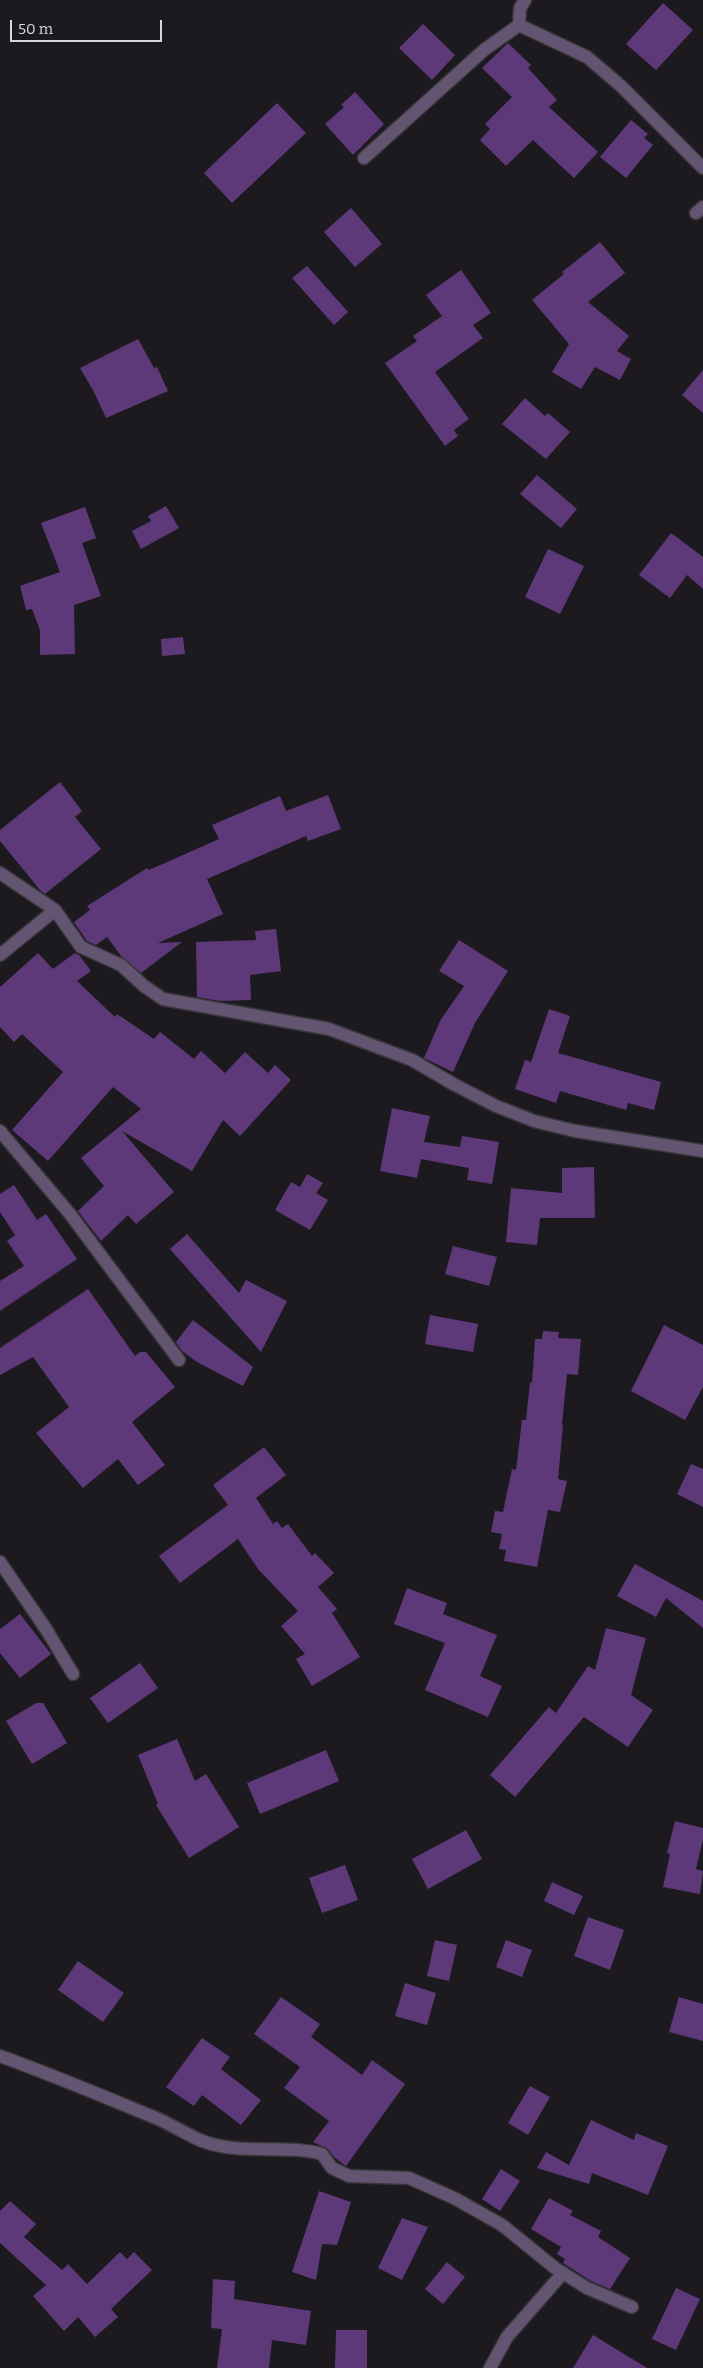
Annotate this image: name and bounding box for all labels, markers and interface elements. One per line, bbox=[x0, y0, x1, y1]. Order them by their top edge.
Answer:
scale bar bbox=[12, 10, 165, 42]
text: 50 m bbox=[18, 20, 53, 38]

